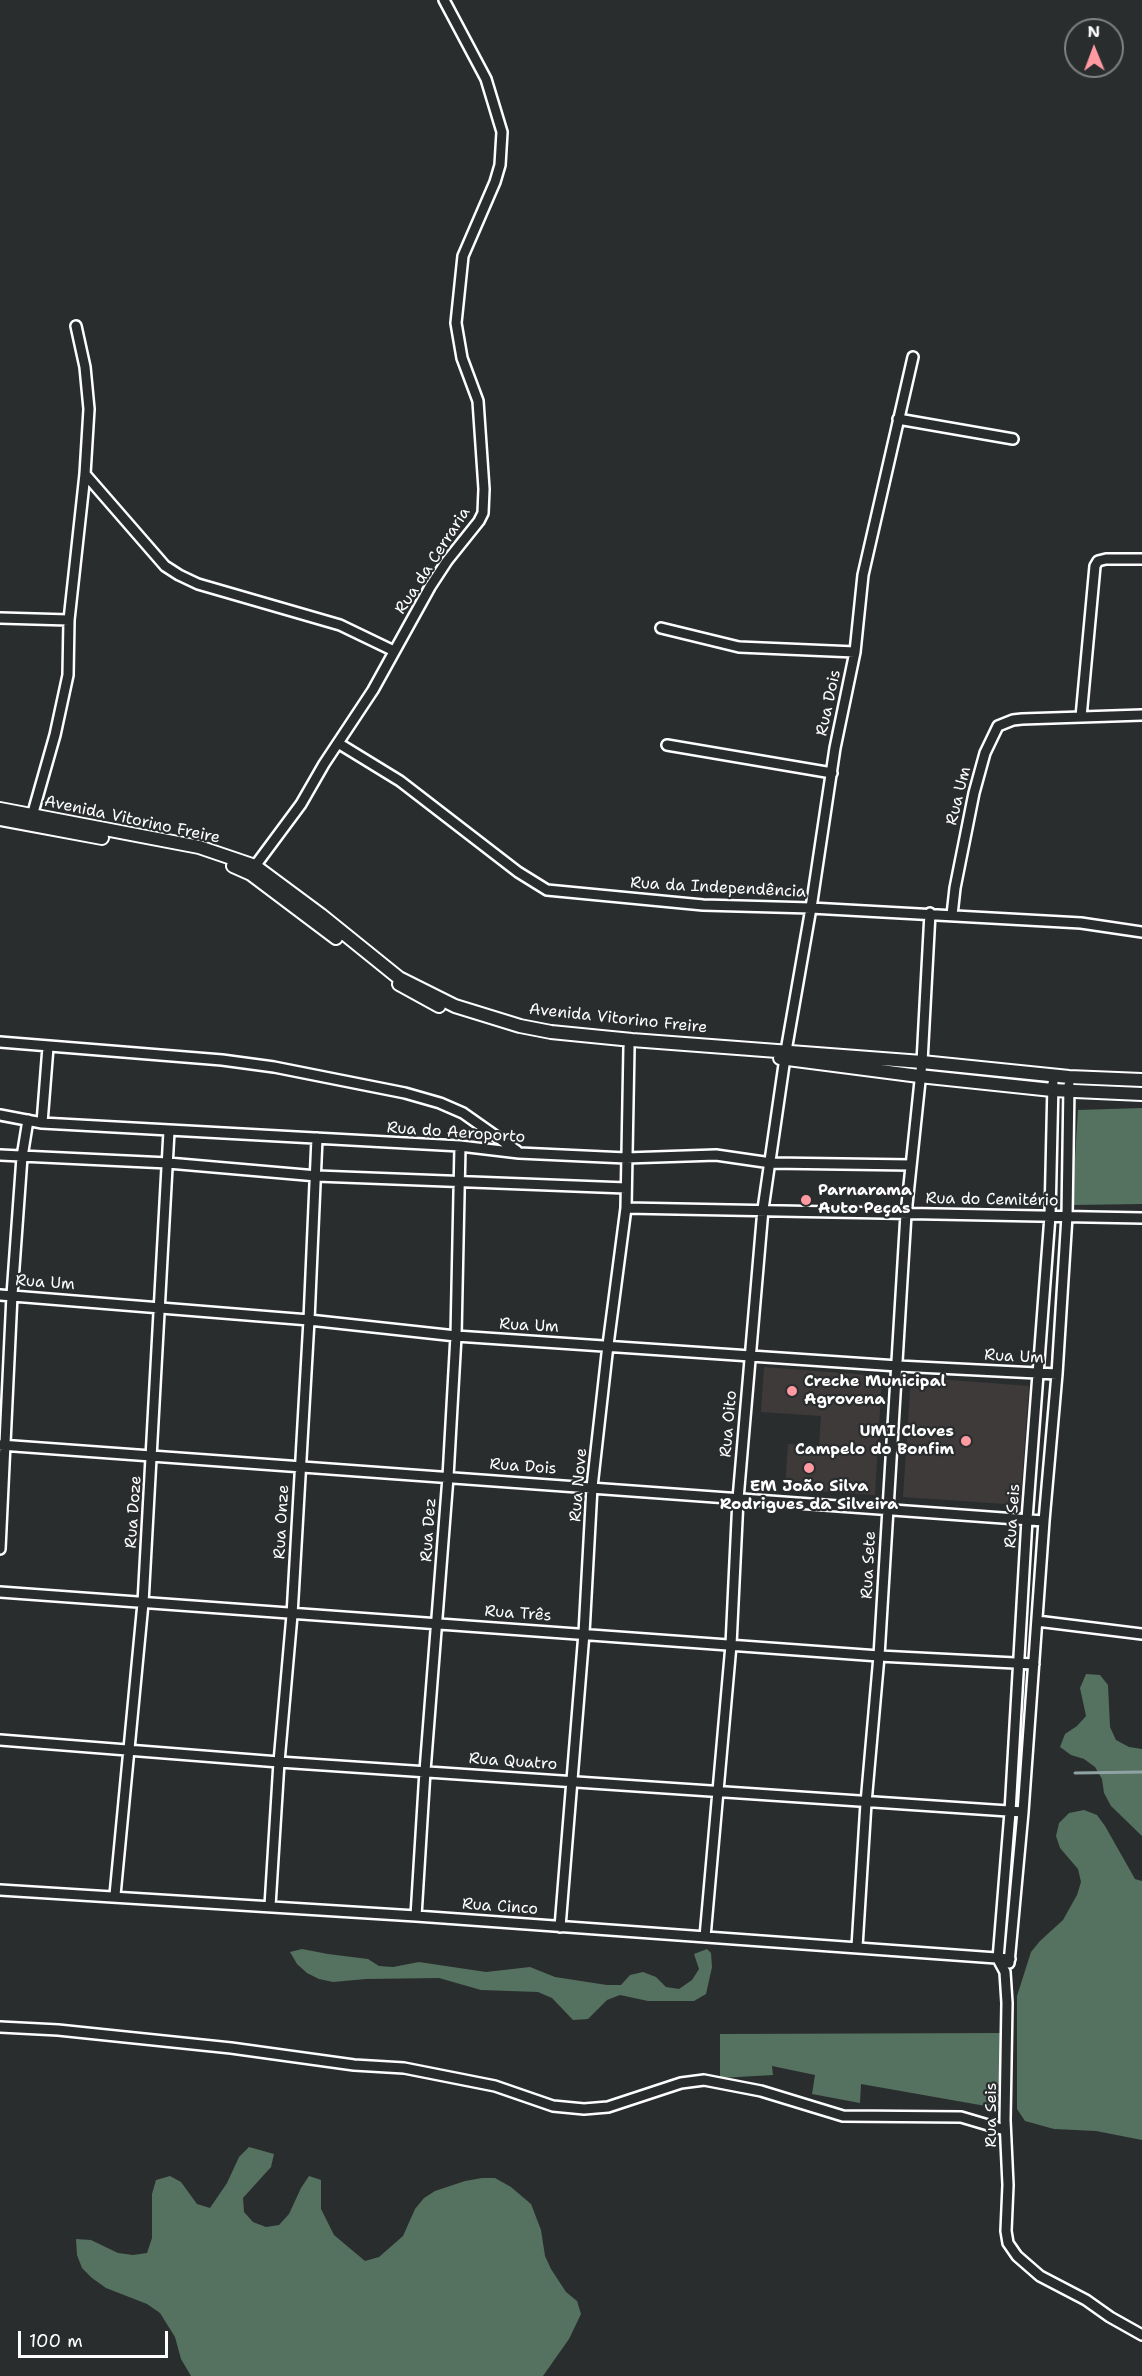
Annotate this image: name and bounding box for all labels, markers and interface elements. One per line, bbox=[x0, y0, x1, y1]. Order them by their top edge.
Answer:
north arrow bbox=[1064, 18, 1124, 78]
text: N bbox=[1087, 21, 1100, 42]
street label: Rua da Cerraria bbox=[391, 504, 475, 618]
street label: Rua Dois bbox=[813, 668, 845, 738]
street label: Rua Um bbox=[942, 765, 976, 827]
street label: Avenida Vitorino Freire bbox=[42, 792, 222, 848]
street label: Rua da Independência bbox=[630, 874, 806, 902]
street label: Avenida Vitorino Freire bbox=[528, 1000, 708, 1038]
street label: Rua do Aeroporto bbox=[386, 1119, 526, 1147]
place label: Parnarama Auto Peças bbox=[818, 1181, 912, 1219]
street label: Rua do Cemitério bbox=[925, 1189, 1059, 1211]
marker: Parnarama Auto Peças bbox=[799, 1193, 813, 1207]
street label: Rua Um bbox=[15, 1271, 75, 1295]
street label: Rua Um bbox=[499, 1315, 559, 1337]
street label: Rua Um bbox=[984, 1346, 1044, 1368]
place label: Creche Municipal Agrovena bbox=[804, 1372, 946, 1410]
marker: Creche Municipal Agrovena bbox=[785, 1384, 799, 1398]
street label: Rua Oito bbox=[717, 1390, 741, 1458]
place label: UMI Cloves Campelo do Bonfim bbox=[795, 1422, 954, 1460]
marker: UMI Cloves Campelo do Bonfim bbox=[959, 1434, 973, 1448]
street label: Rua Nove bbox=[566, 1447, 592, 1523]
street label: Rua Dois bbox=[489, 1455, 557, 1479]
marker: EM João Silva Rodrigues da Silveira bbox=[802, 1461, 816, 1475]
street label: Rua Doze bbox=[122, 1475, 146, 1549]
place label: EM João Silva Rodrigues da Silveira bbox=[720, 1477, 898, 1515]
street label: Rua Seis bbox=[1001, 1483, 1025, 1549]
street label: Rua Onze bbox=[270, 1484, 294, 1560]
street label: Rua Dez bbox=[417, 1497, 441, 1563]
street label: Rua Sete bbox=[858, 1530, 880, 1600]
street label: Rua Três bbox=[484, 1602, 552, 1626]
street label: Rua Quatro bbox=[468, 1749, 558, 1775]
street label: Rua Cinco bbox=[461, 1895, 539, 1919]
street label: Rua Seis bbox=[982, 2083, 1002, 2147]
scale bar bbox=[21, 2319, 171, 2357]
text: 100 m bbox=[29, 2329, 83, 2353]

